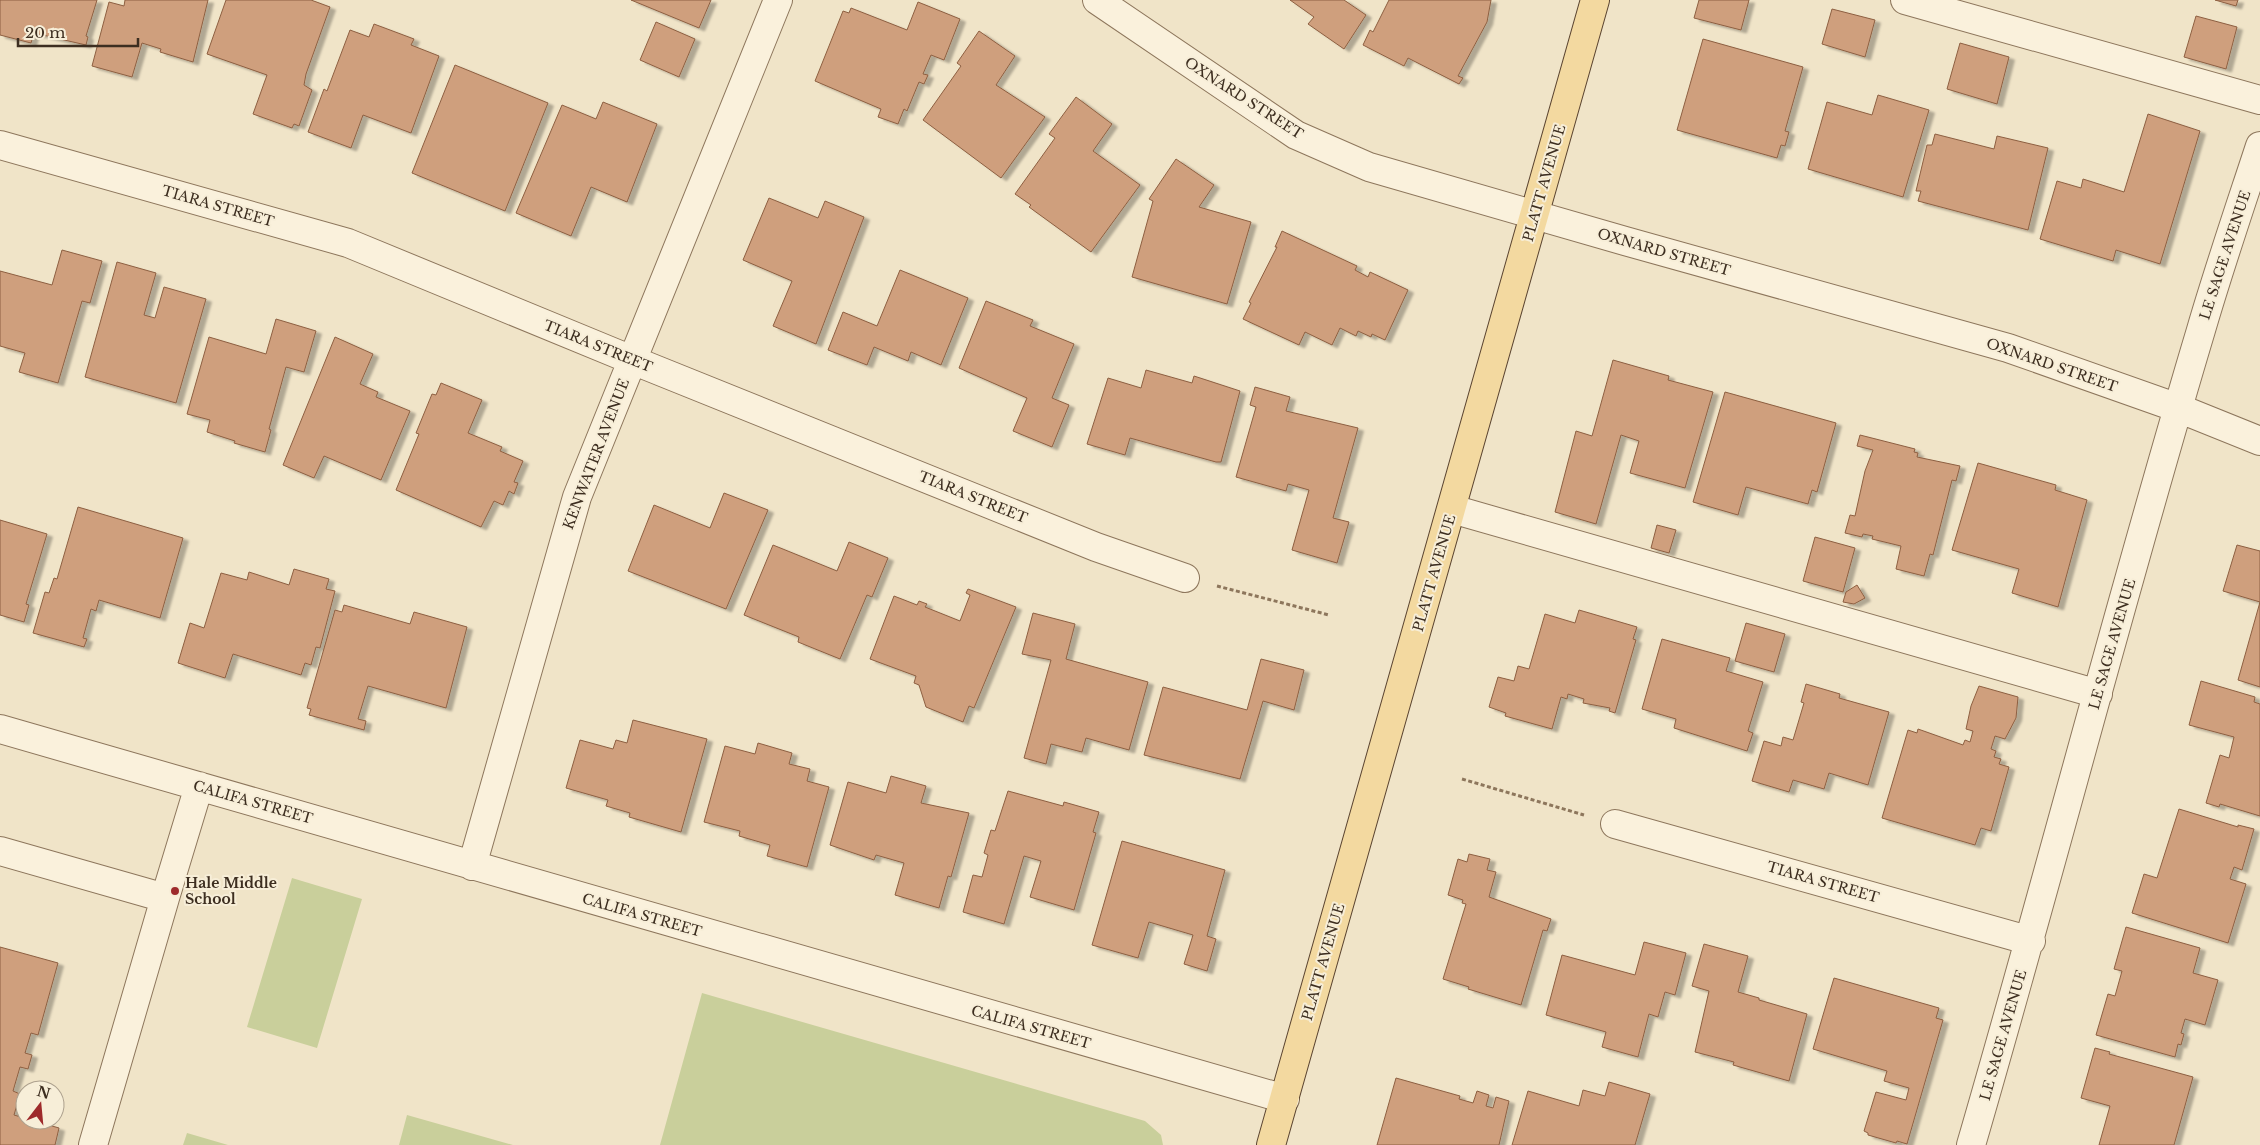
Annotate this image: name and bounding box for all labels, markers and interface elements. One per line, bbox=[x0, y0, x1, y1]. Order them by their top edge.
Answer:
scale bar bbox=[18, 15, 138, 47]
text: 20 m bbox=[25, 23, 65, 42]
street label: OXNARD STREET bbox=[1181, 53, 1307, 143]
street label: PLATT AVENUE bbox=[1519, 122, 1569, 244]
street label: TIARA STREET bbox=[160, 181, 276, 231]
street label: LE SAGE AVENUE bbox=[2196, 188, 2254, 322]
street label: OXNARD STREET bbox=[1595, 224, 1733, 280]
street label: TIARA STREET bbox=[541, 316, 655, 376]
street label: OXNARD STREET bbox=[1984, 334, 2120, 396]
street label: KENWATER AVENUE bbox=[559, 376, 633, 532]
street label: TIARA STREET bbox=[916, 467, 1030, 527]
street label: PLATT AVENUE bbox=[1409, 512, 1459, 634]
street label: LE SAGE AVENUE bbox=[2085, 577, 2139, 711]
street label: CALIFA STREET bbox=[191, 776, 315, 828]
street label: TIARA STREET bbox=[1765, 857, 1881, 907]
place label: Hale Middle School bbox=[185, 874, 277, 908]
marker: Hale Middle School bbox=[169, 885, 181, 897]
street label: CALIFA STREET bbox=[580, 889, 704, 941]
street label: PLATT AVENUE bbox=[1298, 901, 1348, 1023]
street label: LE SAGE AVENUE bbox=[1976, 968, 2030, 1102]
street label: CALIFA STREET bbox=[969, 1001, 1093, 1053]
north arrow bbox=[15, 1080, 65, 1130]
text: N bbox=[35, 1082, 52, 1103]

